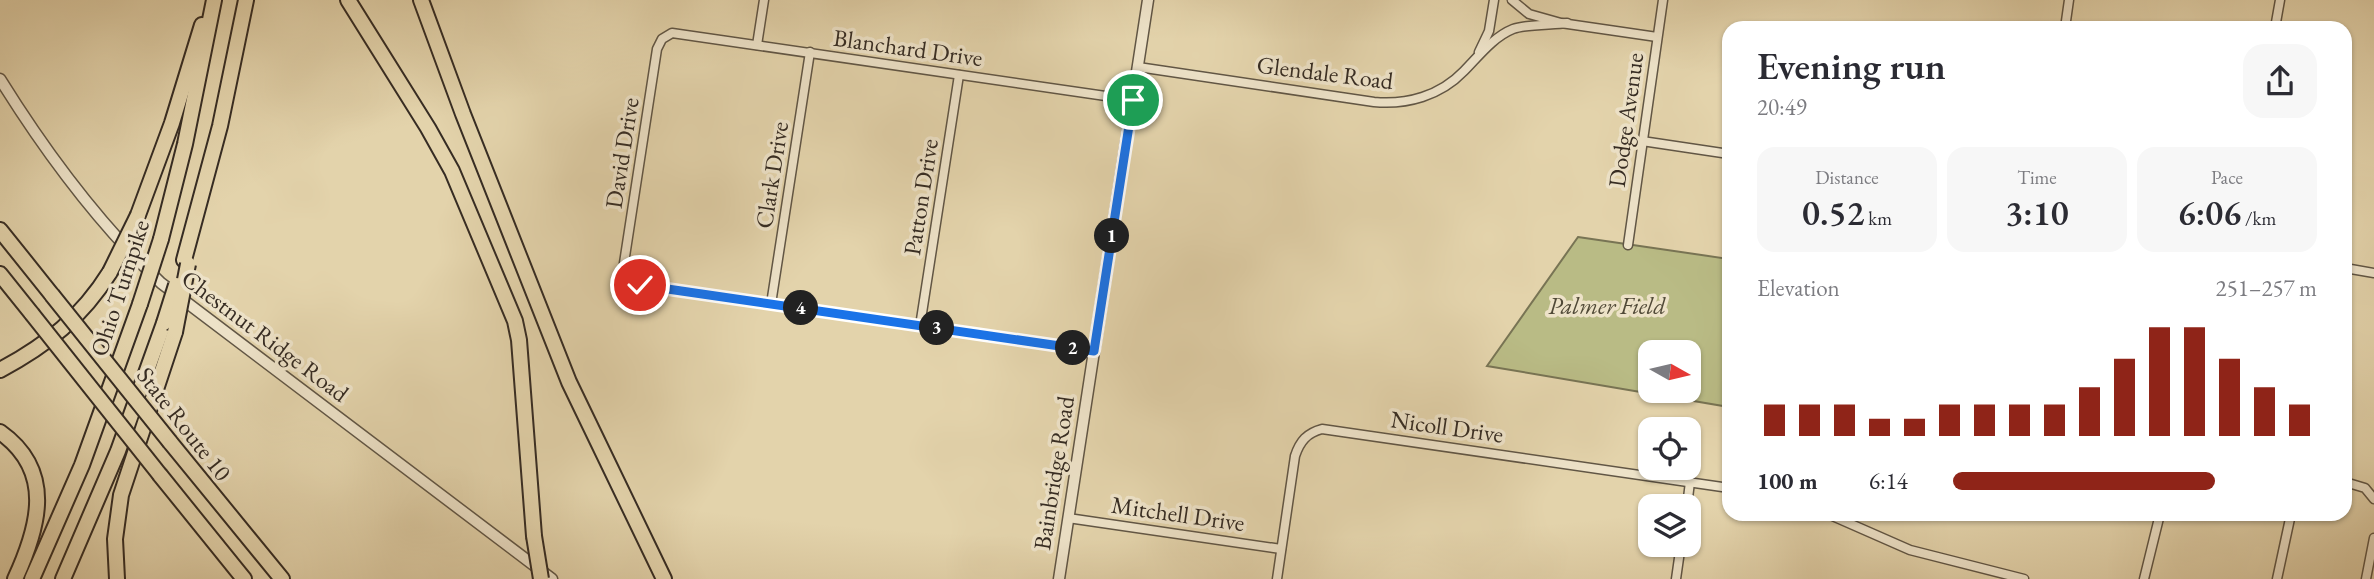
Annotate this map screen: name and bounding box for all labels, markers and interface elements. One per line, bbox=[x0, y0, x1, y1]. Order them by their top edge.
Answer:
street label: Blanchard Drive bbox=[832, 22, 985, 73]
text: Evening run bbox=[1757, 41, 1946, 90]
button: share bbox=[2243, 44, 2317, 118]
street label: Glendale Road bbox=[1255, 49, 1396, 96]
street label: Dodge Avenue bbox=[1601, 51, 1650, 189]
pin bbox=[1103, 70, 1163, 130]
icon: arrive bbox=[1114, 81, 1152, 119]
text: 20:49 bbox=[1757, 92, 1807, 122]
street label: David Drive bbox=[597, 95, 646, 211]
street label: Clark Drive bbox=[748, 119, 795, 231]
street label: Patton Drive bbox=[896, 137, 945, 257]
text: Distance bbox=[1815, 165, 1879, 190]
text: Time bbox=[2017, 165, 2057, 190]
text: Pace bbox=[2211, 165, 2243, 190]
text: 0.52 bbox=[1802, 190, 1864, 235]
text: 3:10 bbox=[2005, 190, 2069, 235]
text: 6:06 bbox=[2178, 190, 2241, 235]
text: km bbox=[1864, 206, 1892, 231]
text: /km bbox=[2241, 206, 2276, 231]
street label: Ohio Turnpike bbox=[83, 216, 156, 360]
pin: 1 bbox=[1094, 218, 1130, 254]
text: 1 bbox=[1106, 223, 1117, 248]
pin bbox=[610, 255, 670, 315]
street label: Chestnut Ridge Road bbox=[175, 263, 356, 409]
icon: check bbox=[621, 266, 659, 304]
text: Elevation bbox=[1757, 273, 1840, 303]
text: 251–257 m bbox=[2216, 273, 2317, 303]
pin: 4 bbox=[784, 290, 818, 326]
park label: Palmer Field bbox=[1548, 290, 1666, 321]
text: 4 bbox=[795, 295, 806, 320]
pin: 3 bbox=[920, 310, 954, 346]
text: 3 bbox=[931, 315, 942, 340]
pin: 2 bbox=[1056, 330, 1090, 366]
text: 2 bbox=[1067, 335, 1078, 360]
north arrow bbox=[1638, 340, 1701, 402]
map controls bbox=[1638, 340, 1701, 557]
street label: State Route 10 bbox=[130, 360, 239, 487]
street label: Bainbridge Road bbox=[1026, 393, 1081, 552]
street label: Nicoll Drive bbox=[1389, 403, 1505, 450]
button: locate bbox=[1638, 417, 1701, 480]
text: 100 m bbox=[1757, 466, 1818, 496]
text: 6:14 bbox=[1869, 466, 1908, 496]
street label: Mitchell Drive bbox=[1110, 489, 1247, 538]
button: layers bbox=[1638, 494, 1701, 557]

